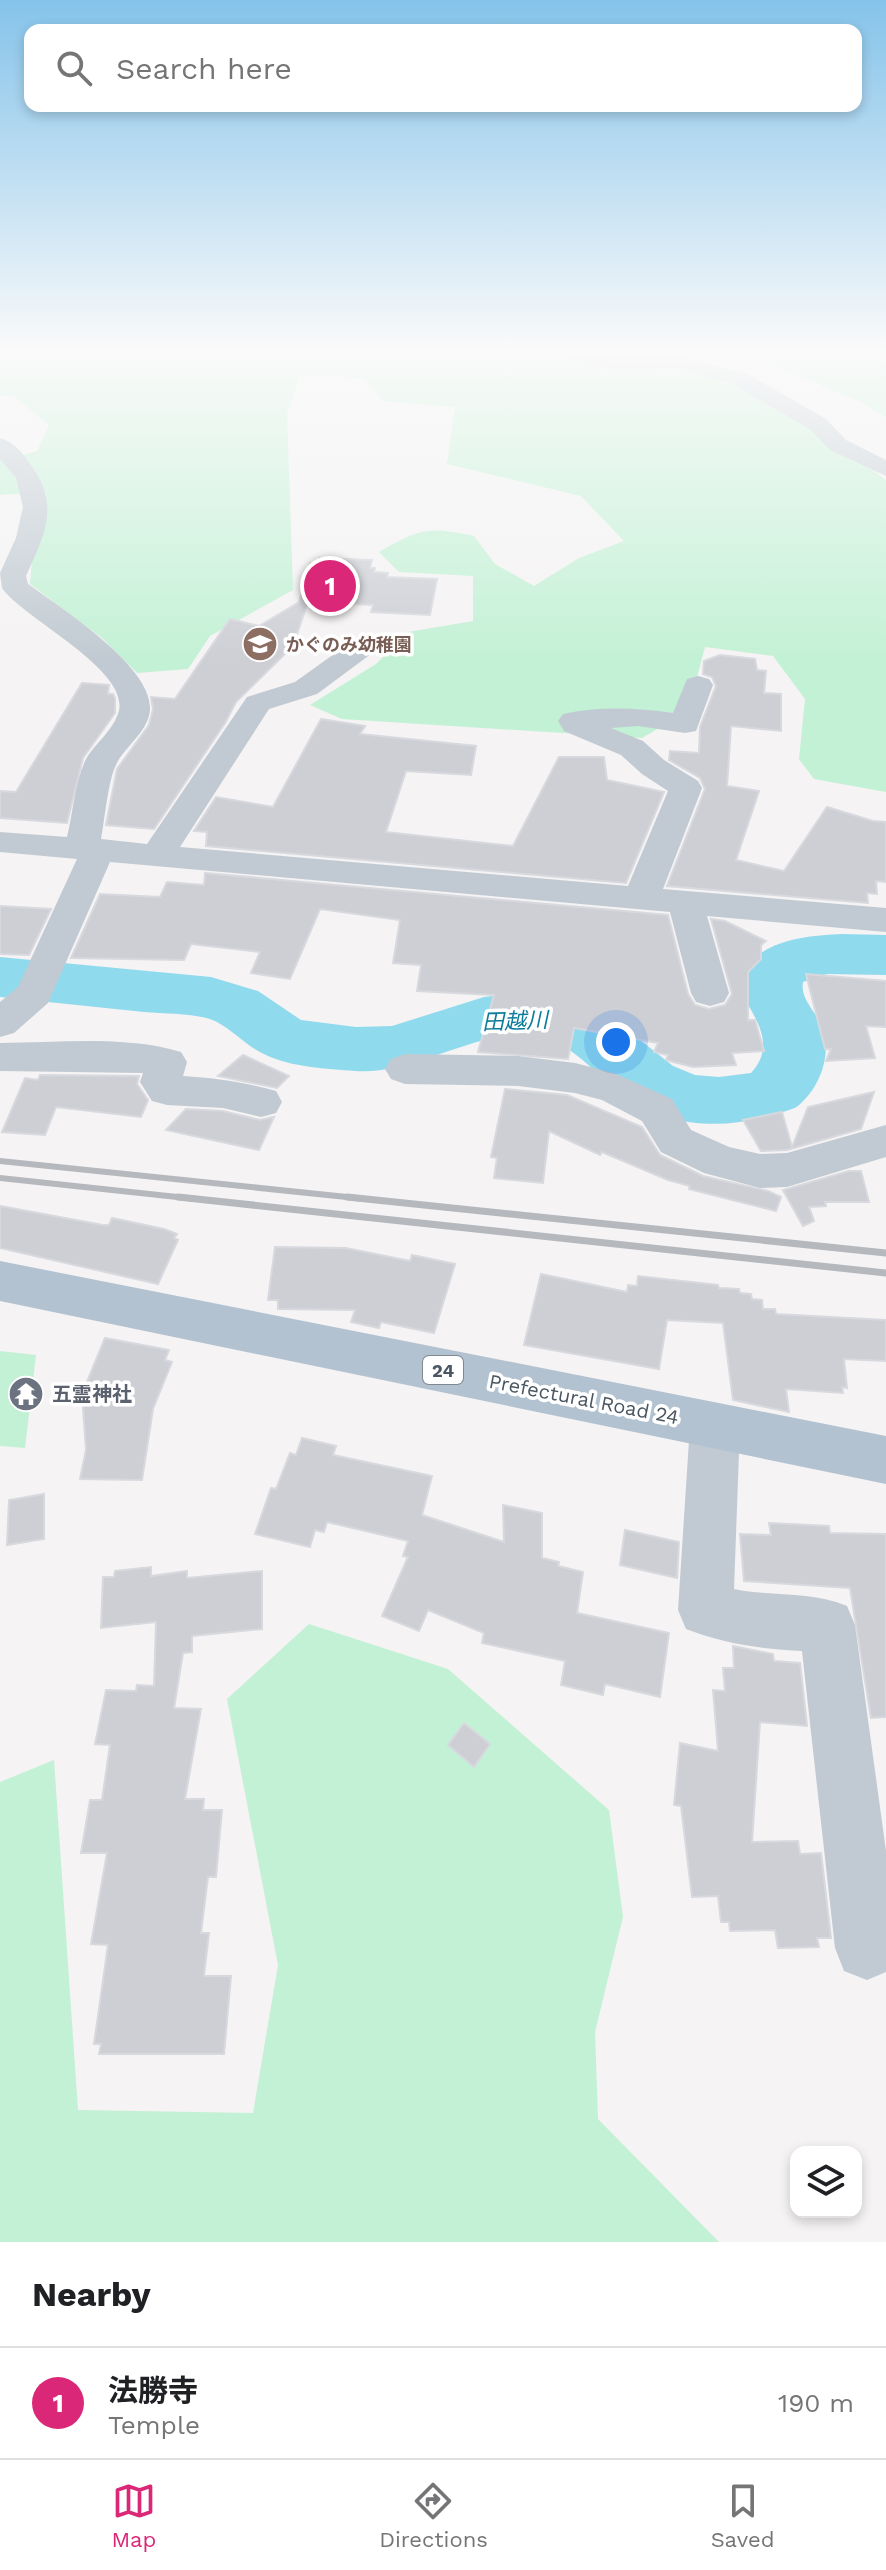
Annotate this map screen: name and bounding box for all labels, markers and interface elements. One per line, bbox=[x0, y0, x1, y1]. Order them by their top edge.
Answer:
search box bbox=[24, 24, 862, 112]
icon: search bbox=[52, 46, 96, 90]
text: Search here bbox=[116, 51, 292, 86]
pin: 1 bbox=[304, 556, 356, 616]
school or university icon: かぐのみ幼稚園 bbox=[241, 625, 279, 663]
place label: かぐのみ幼稚園 bbox=[286, 634, 412, 655]
water label: 田越川 bbox=[482, 1007, 550, 1035]
your location bbox=[596, 1022, 636, 1062]
road number: 24 bbox=[423, 1356, 463, 1384]
street label: Prefectural Road 24 bbox=[487, 1369, 681, 1429]
temple icon: 五霊神社 bbox=[7, 1375, 45, 1413]
place label: 五霊神社 bbox=[52, 1382, 132, 1406]
map controls bbox=[790, 2146, 862, 2218]
button: layers bbox=[790, 2146, 862, 2218]
text: Nearby bbox=[32, 2274, 151, 2314]
text: 法勝寺 bbox=[108, 2373, 198, 2408]
text: 1 bbox=[52, 2388, 64, 2418]
text: 190 m bbox=[778, 2388, 854, 2418]
text: Temple bbox=[108, 2410, 200, 2440]
tab: Map bbox=[111, 2479, 156, 2552]
tab: Directions bbox=[379, 2479, 488, 2552]
tab: Saved bbox=[711, 2479, 775, 2552]

